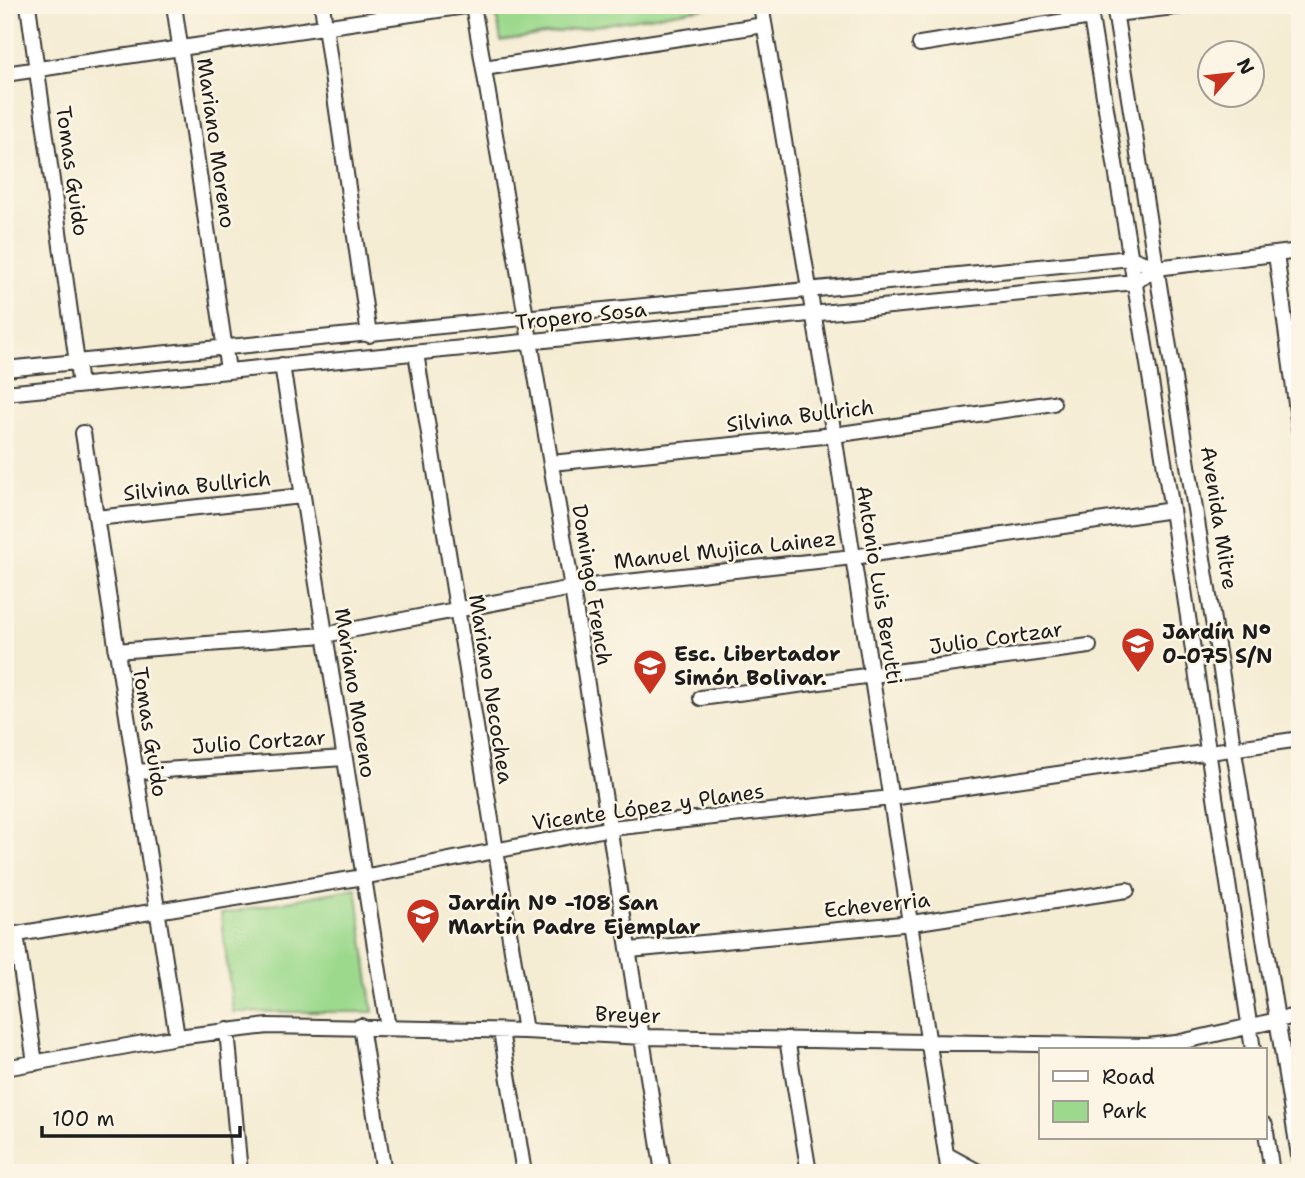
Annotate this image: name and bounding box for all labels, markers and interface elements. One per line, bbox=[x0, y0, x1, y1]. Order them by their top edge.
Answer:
north arrow bbox=[1196, 38, 1266, 108]
text: N bbox=[1231, 54, 1260, 79]
street label: Mariano Moreno bbox=[190, 56, 242, 230]
street label: Tomas Guido bbox=[49, 104, 95, 238]
street label: Tropero Sosa bbox=[514, 295, 648, 337]
street label: Silvina Bullrich bbox=[725, 393, 875, 439]
street label: Avenida Mitre bbox=[1194, 444, 1244, 592]
street label: Silvina Bullrich bbox=[122, 464, 272, 508]
street label: Antonio Luis Berutti bbox=[849, 483, 909, 687]
street label: Domingo French bbox=[565, 503, 619, 667]
street label: Manuel Mujica Lainez bbox=[612, 524, 838, 576]
street label: Mariano Necochea bbox=[462, 592, 520, 786]
street label: Mariano Moreno bbox=[328, 606, 382, 780]
street label: Julio Cortzar bbox=[928, 615, 1064, 661]
place label: Jardín N° 0-075 S/N bbox=[1162, 618, 1273, 670]
school or university icon: Jardín N° 0-075 S/N bbox=[1119, 625, 1157, 674]
place label: Esc. Libertador Simón Bolivar. bbox=[674, 640, 840, 692]
school or university icon: Esc. Libertador Simón Bolivar. bbox=[631, 647, 669, 696]
street label: Tomas Guido bbox=[126, 665, 174, 799]
street label: Julio Cortzar bbox=[191, 723, 327, 761]
street label: Vicente López y Planes bbox=[530, 777, 766, 837]
street label: Echeverria bbox=[822, 885, 932, 925]
place label: Jardín N° -108 San Martín Padre Ejemplar bbox=[448, 889, 701, 941]
school or university icon: Jardín N° -108 San Martín Padre Ejemplar bbox=[404, 896, 442, 945]
street label: Breyer bbox=[595, 1000, 662, 1030]
legend bbox=[1039, 1048, 1266, 1140]
text: Road bbox=[1102, 1063, 1155, 1091]
scale bar bbox=[42, 1094, 240, 1138]
text: Park bbox=[1102, 1097, 1147, 1125]
text: 100 m bbox=[52, 1105, 115, 1133]

